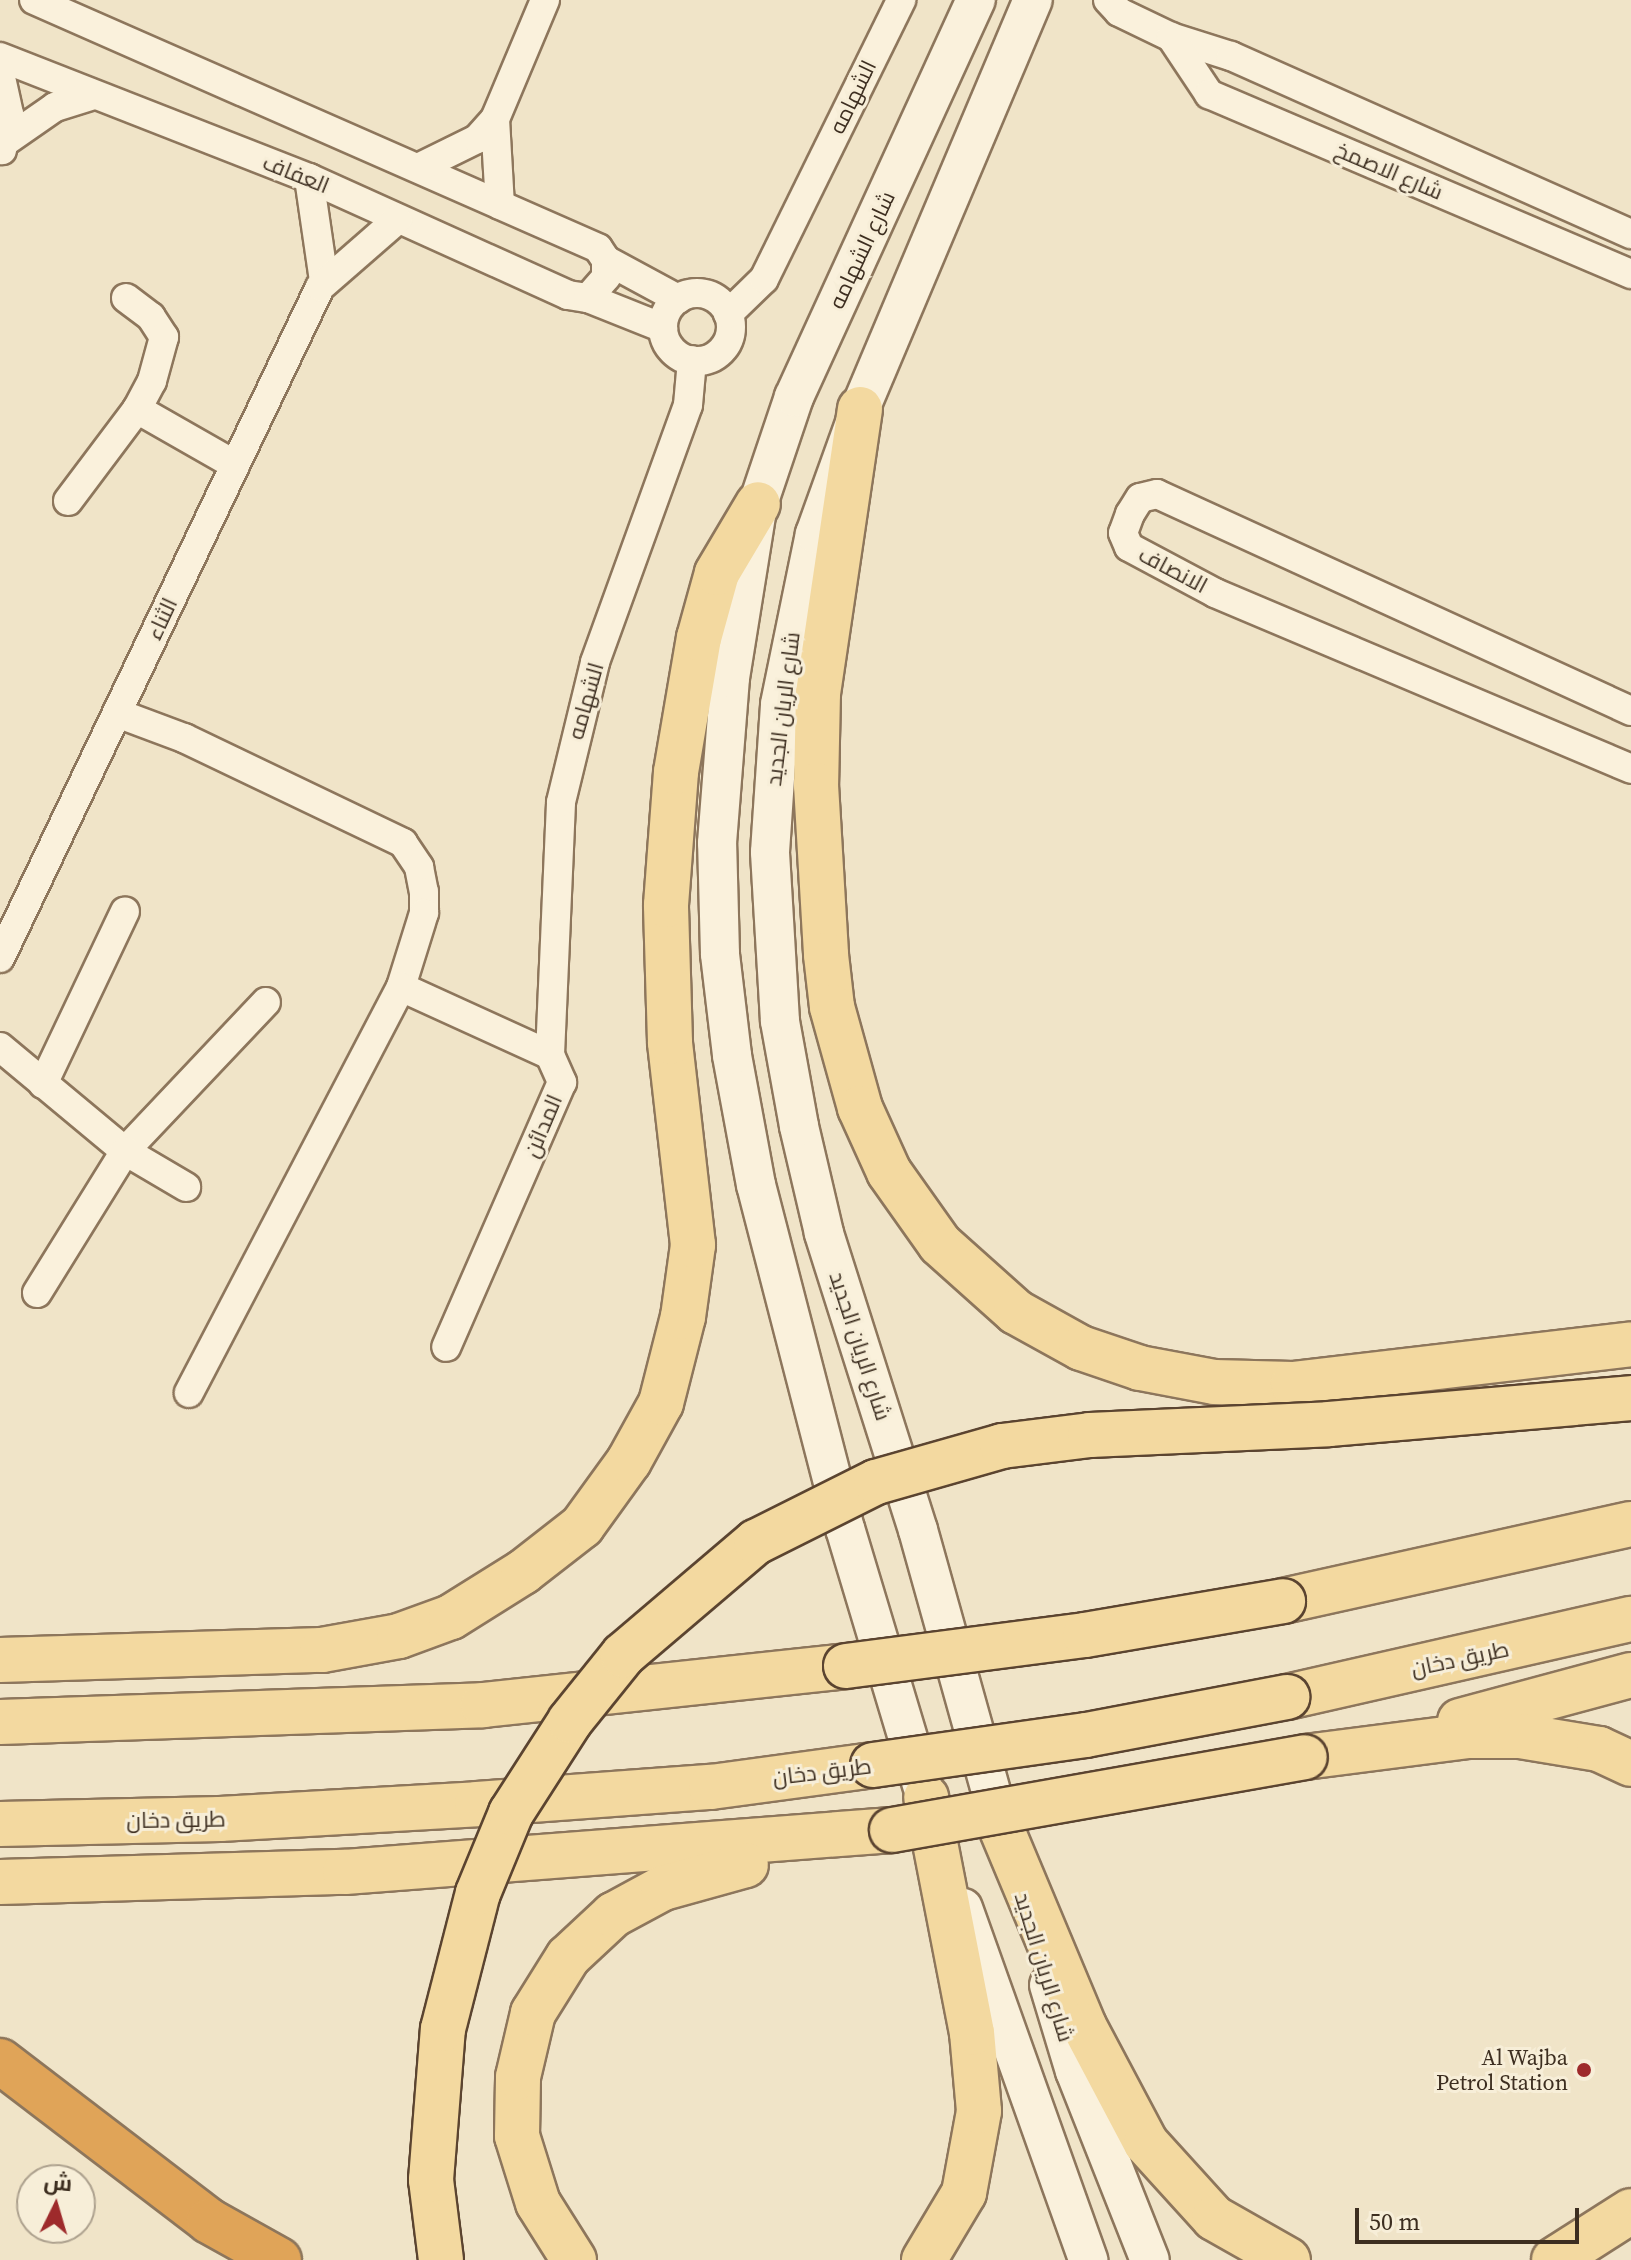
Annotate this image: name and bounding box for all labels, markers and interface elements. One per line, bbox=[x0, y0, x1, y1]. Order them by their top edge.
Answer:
street label: الشهامه bbox=[824, 56, 882, 138]
street label: شارع الاصمخ bbox=[1331, 136, 1447, 206]
street label: العفاف bbox=[259, 149, 333, 199]
street label: شارع الشهامه bbox=[823, 187, 901, 313]
street label: الانصاف bbox=[1134, 541, 1212, 599]
street label: الثناء bbox=[141, 594, 183, 644]
street label: شارع الريان الجديد bbox=[760, 631, 806, 787]
street label: الشهامه bbox=[562, 660, 610, 742]
street label: المدائن bbox=[518, 1091, 568, 1161]
street label: شارع الريان الجديد bbox=[824, 1268, 896, 1424]
street label: طريق دخان bbox=[1409, 1636, 1511, 1682]
street label: طريق دخان bbox=[771, 1753, 873, 1791]
street label: طريق دخان bbox=[126, 1806, 226, 1834]
street label: شارع الريان الجديد bbox=[1009, 1889, 1079, 2045]
place label: Al Wajba Petrol Station bbox=[1436, 2044, 1568, 2096]
marker: Al Wajba Petrol Station bbox=[1575, 2061, 1593, 2079]
north arrow bbox=[16, 2164, 96, 2244]
text: ش bbox=[43, 2166, 73, 2198]
scale bar bbox=[1359, 2192, 1583, 2242]
text: 50 m bbox=[1369, 2205, 1420, 2238]

